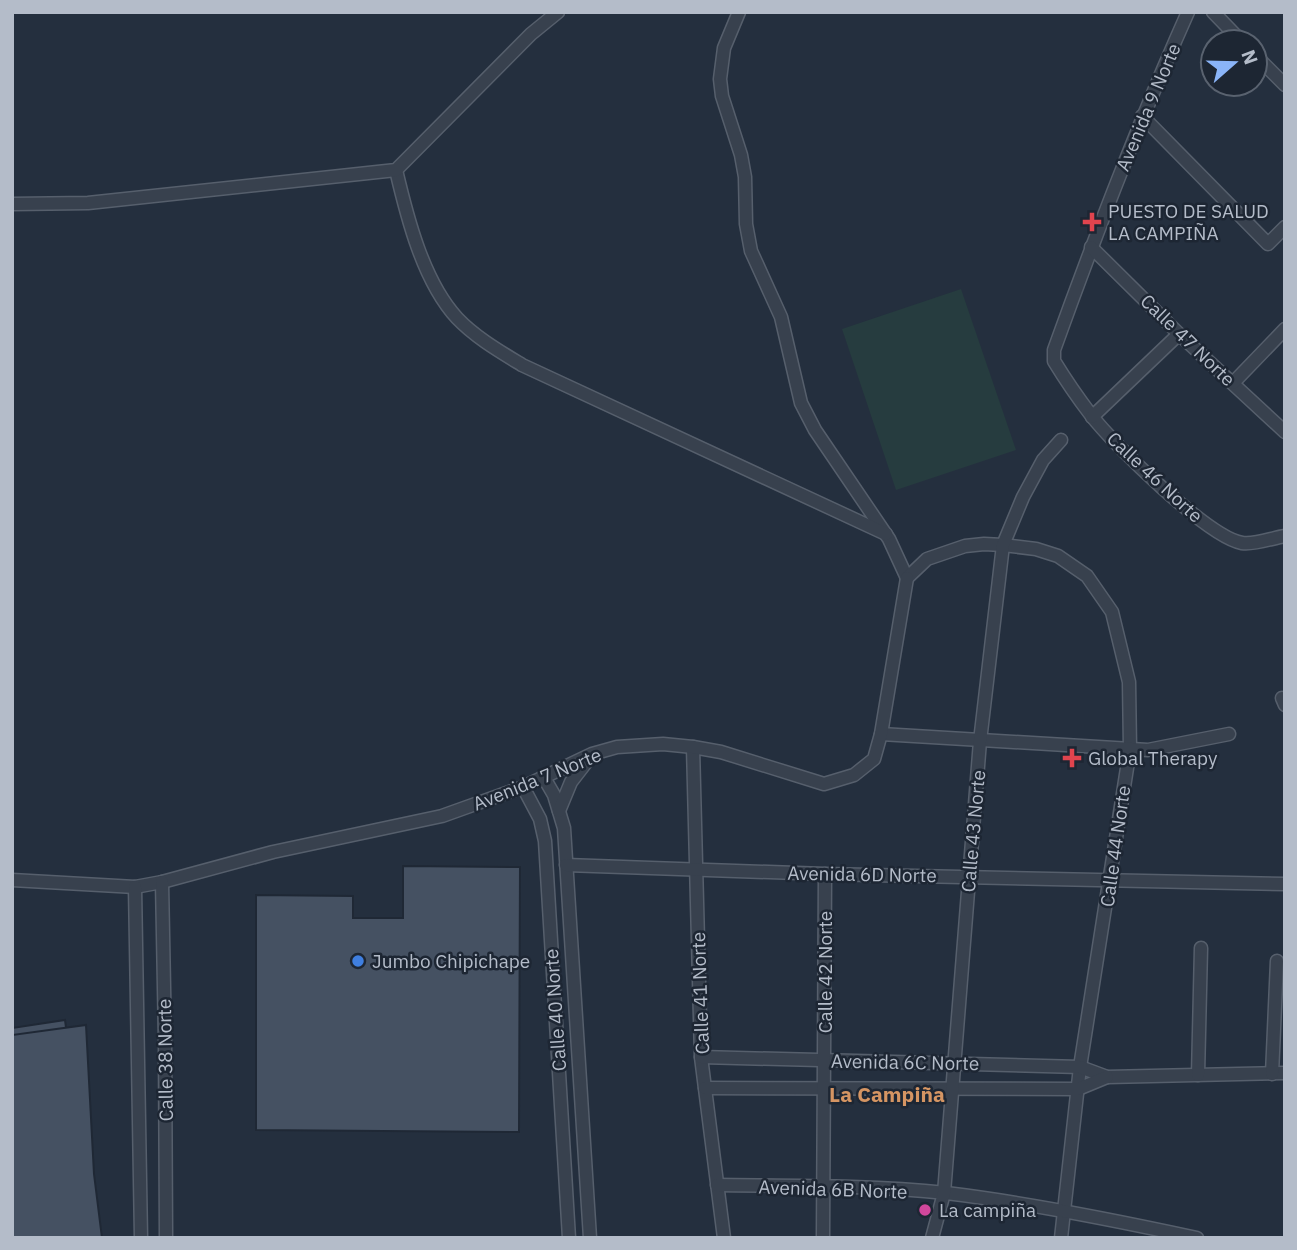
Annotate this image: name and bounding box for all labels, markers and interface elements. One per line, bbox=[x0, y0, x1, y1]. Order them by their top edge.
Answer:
north arrow bbox=[1199, 28, 1269, 98]
street label: Avenida 9 Norte bbox=[1110, 39, 1186, 175]
text: N bbox=[1236, 47, 1264, 68]
place label: PUESTO DE SALUD LA CAMPIÑA bbox=[1108, 199, 1269, 245]
marker: PUESTO DE SALUD LA CAMPIÑA bbox=[1082, 212, 1102, 232]
street label: Calle 47 Norte bbox=[1136, 289, 1240, 391]
street label: Calle 46 Norte bbox=[1102, 426, 1208, 528]
street label: Avenida 7 Norte bbox=[469, 742, 605, 816]
place label: Global Therapy bbox=[1088, 746, 1218, 770]
marker: Global Therapy bbox=[1062, 748, 1082, 768]
street label: Calle 43 Norte bbox=[956, 769, 990, 893]
street label: Calle 44 Norte bbox=[1095, 784, 1135, 908]
street label: Avenida 6D Norte bbox=[787, 861, 937, 887]
street label: Calle 42 Norte bbox=[813, 911, 837, 1033]
street label: Calle 41 Norte bbox=[686, 931, 714, 1055]
street label: Calle 40 Norte bbox=[539, 948, 571, 1072]
place label: Jumbo Chipichape bbox=[372, 949, 530, 973]
marker: Jumbo Chipichape bbox=[350, 953, 366, 969]
street label: Calle 38 Norte bbox=[152, 999, 178, 1121]
street label: Avenida 6C Norte bbox=[831, 1049, 979, 1075]
district label: La Campiña bbox=[829, 1080, 945, 1108]
street label: Avenida 6B Norte bbox=[758, 1174, 908, 1204]
place label: La campiña bbox=[939, 1198, 1036, 1222]
marker: La campiña bbox=[917, 1202, 933, 1218]

